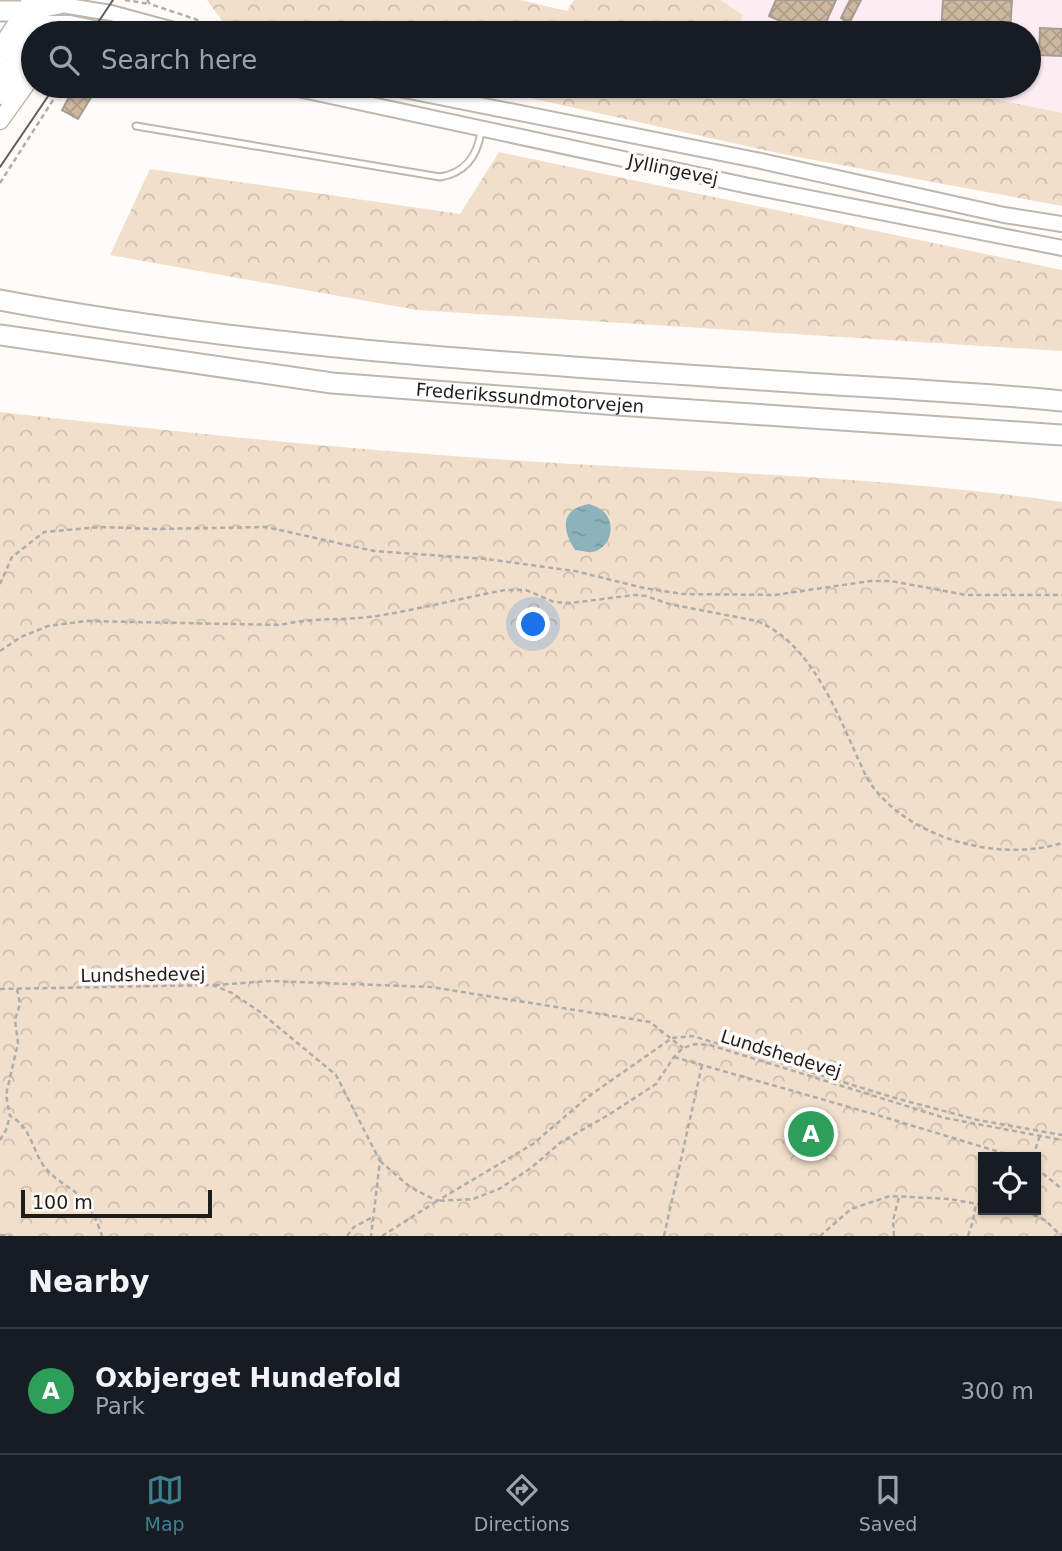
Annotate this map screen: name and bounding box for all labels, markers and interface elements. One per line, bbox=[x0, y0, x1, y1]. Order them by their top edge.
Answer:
search box bbox=[21, 21, 1041, 98]
icon: search bbox=[45, 41, 83, 79]
text: Search here bbox=[101, 45, 257, 75]
street label: Jyllingevej bbox=[625, 150, 720, 189]
street label: Frederikssundmotorvejen bbox=[415, 378, 645, 417]
your location bbox=[516, 607, 550, 641]
street label: Lundshedevej bbox=[80, 963, 206, 986]
street label: Lundshedevej bbox=[718, 1025, 844, 1082]
pin: A bbox=[788, 1108, 834, 1160]
map controls bbox=[978, 1152, 1041, 1215]
button: locate bbox=[978, 1152, 1041, 1215]
scale bar bbox=[21, 1187, 212, 1219]
text: 100 m bbox=[32, 1191, 93, 1213]
text: Nearby bbox=[28, 1264, 150, 1299]
text: Oxbjerget Hundefold bbox=[95, 1363, 401, 1393]
text: A bbox=[42, 1378, 60, 1404]
text: 300 m bbox=[960, 1378, 1034, 1404]
text: Park bbox=[95, 1393, 145, 1419]
tab: Map bbox=[145, 1471, 185, 1535]
tab: Directions bbox=[474, 1471, 570, 1535]
tab: Saved bbox=[859, 1471, 917, 1535]

